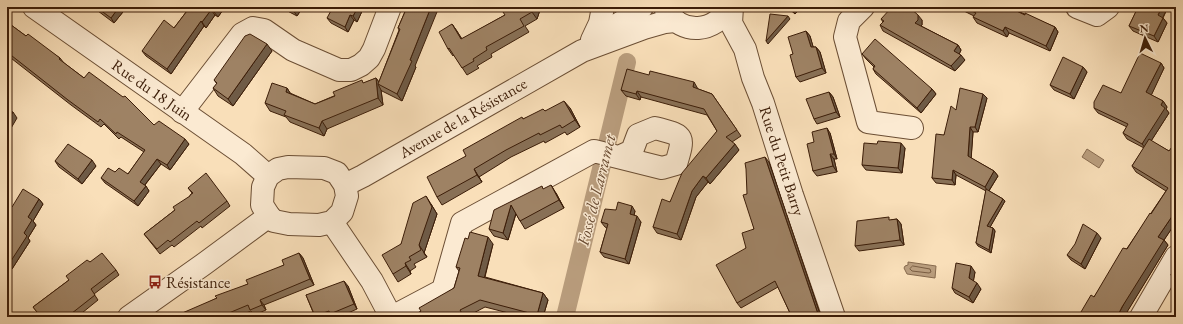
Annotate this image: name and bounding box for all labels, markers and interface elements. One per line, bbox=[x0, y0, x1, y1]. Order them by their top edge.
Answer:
north arrow bbox=[1125, 18, 1165, 58]
text: N bbox=[1139, 21, 1149, 35]
street label: Rue du 18 Juin bbox=[108, 54, 197, 126]
street label: Avenue de la Résistance bbox=[394, 73, 531, 164]
street label: Rue du Petit Barry bbox=[754, 104, 810, 219]
water label: Fossé de Larramet bbox=[571, 131, 621, 249]
place label: Résistance bbox=[166, 272, 230, 293]
bus stop icon: Résistance bbox=[147, 274, 163, 290]

